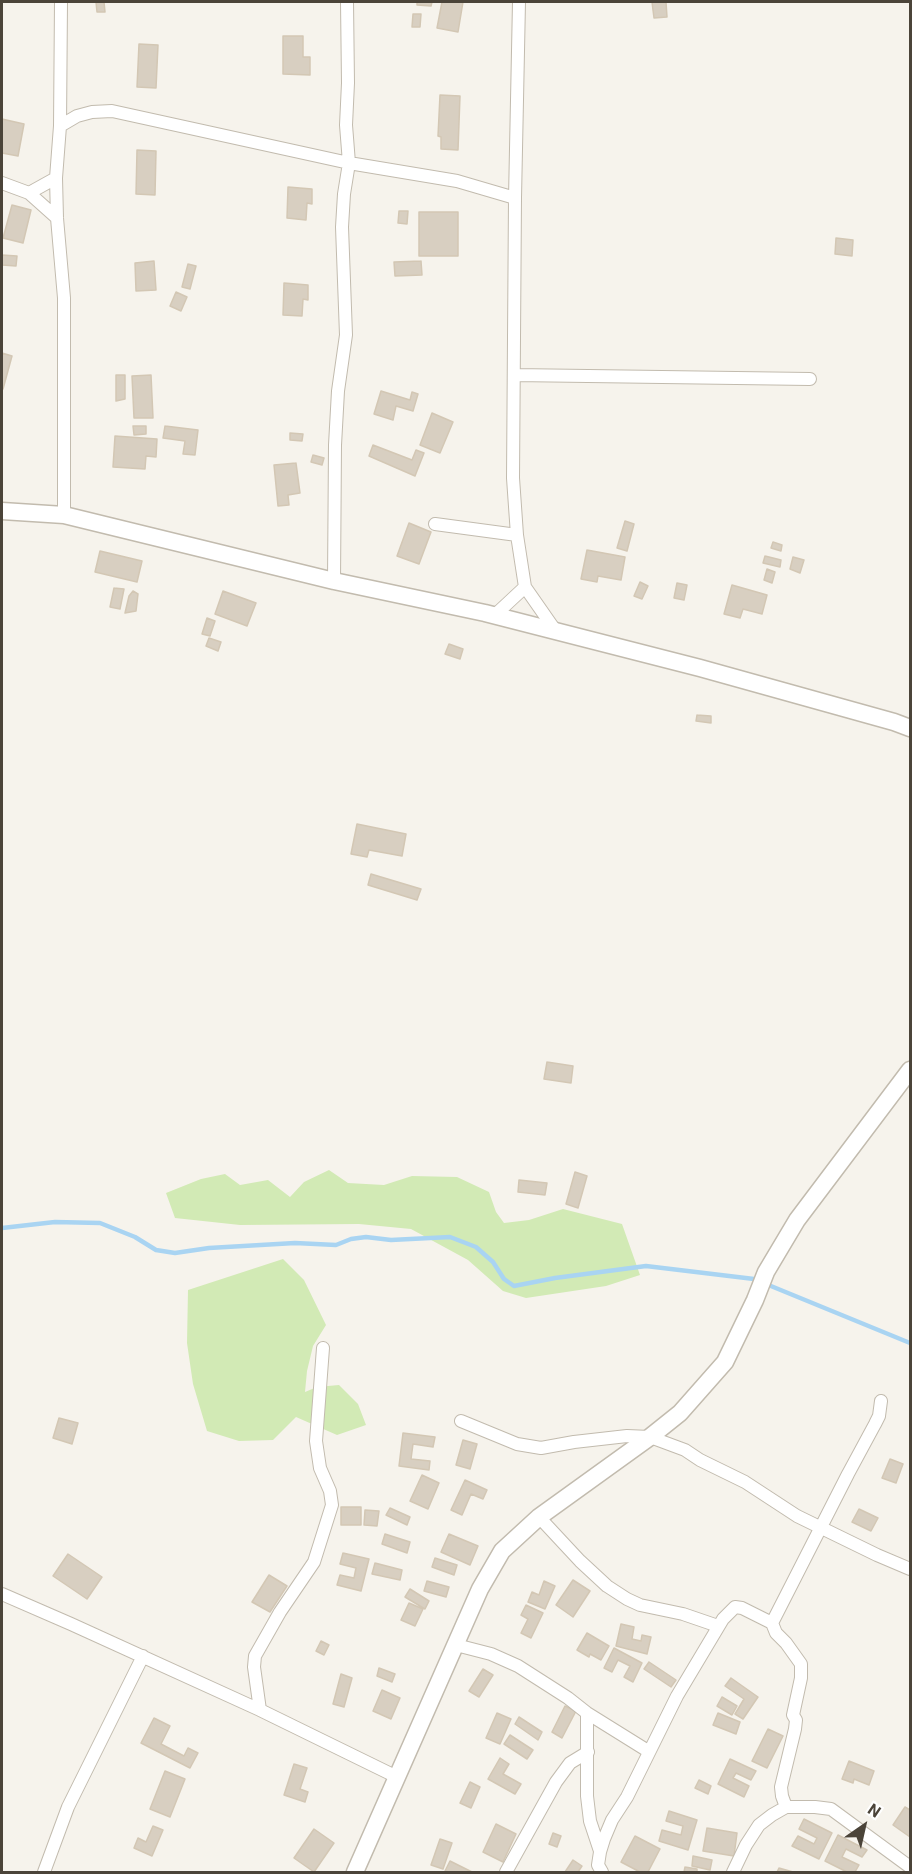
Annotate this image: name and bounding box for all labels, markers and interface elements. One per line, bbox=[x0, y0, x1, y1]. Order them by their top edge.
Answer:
north arrow bbox=[834, 1796, 894, 1856]
text: N bbox=[864, 1800, 884, 1822]

